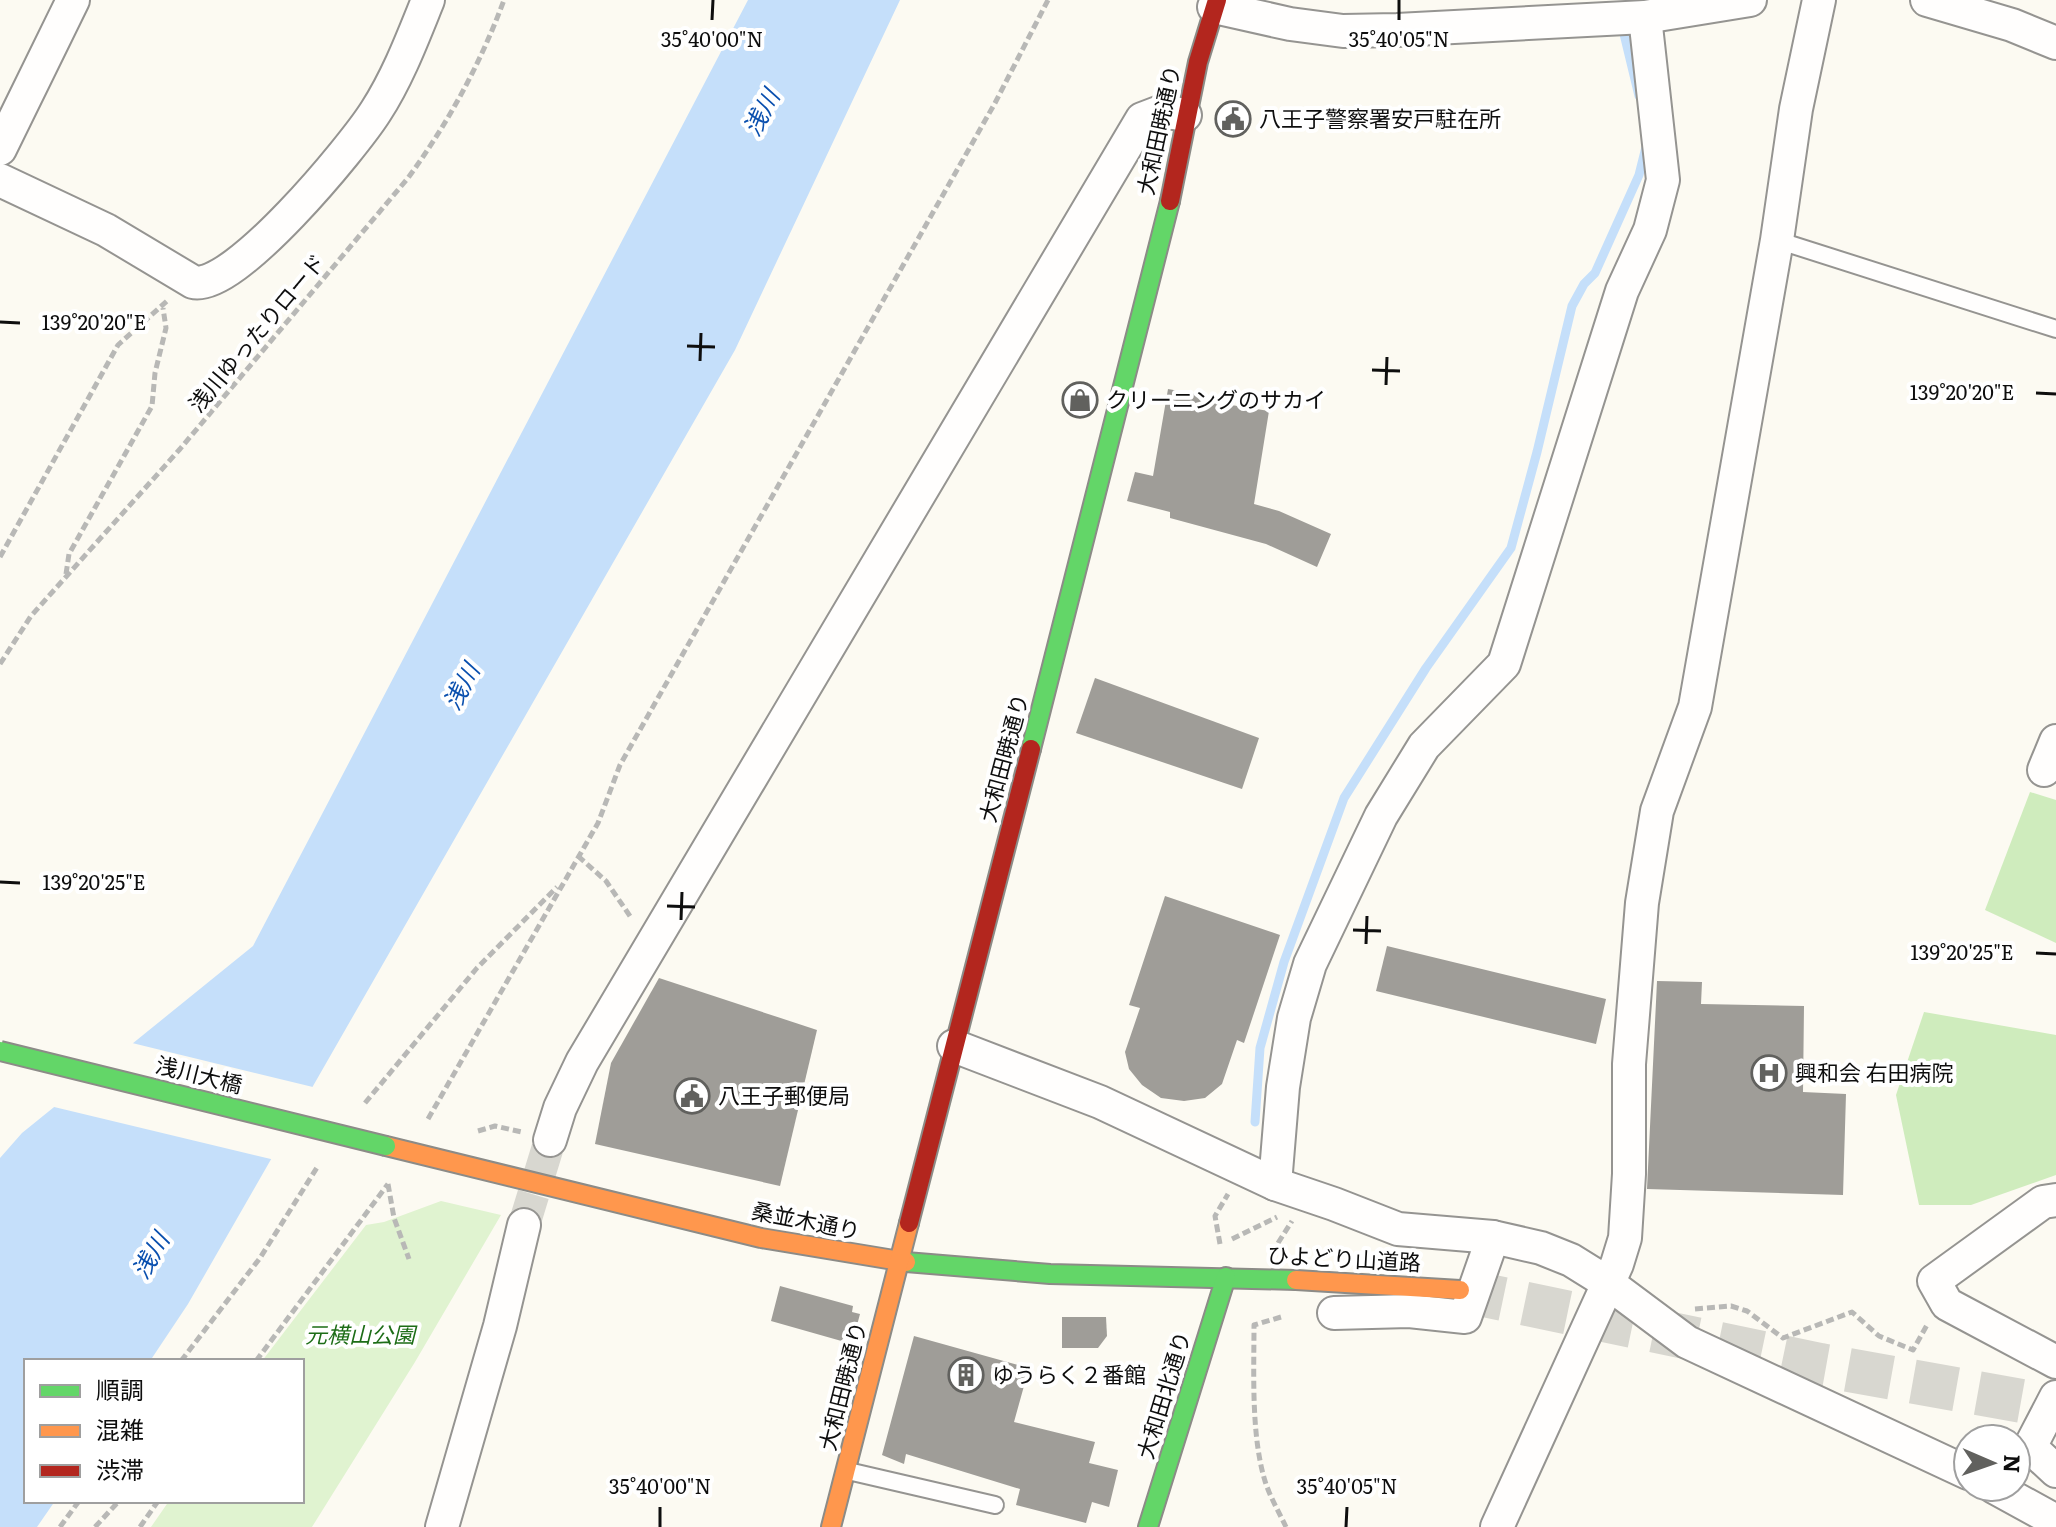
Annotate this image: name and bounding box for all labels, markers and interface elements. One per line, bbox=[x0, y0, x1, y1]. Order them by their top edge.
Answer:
text: 35°40'00"N bbox=[661, 23, 763, 53]
text: 35°40'05"N bbox=[1349, 23, 1449, 53]
street label: 大和田暁通り bbox=[1128, 62, 1187, 198]
water label: 浅川 bbox=[733, 80, 788, 141]
public building icon: 八王子警察署安戸駐在所 bbox=[1214, 100, 1252, 138]
place label: 八王子警察署安戸駐在所 bbox=[1259, 101, 1501, 134]
street label: 浅川ゆったりロード bbox=[180, 246, 332, 418]
text: 139°20'20"E bbox=[42, 306, 146, 336]
text: 139°20'20"E bbox=[1910, 376, 2014, 406]
shop icon: クリーニングのサカイ bbox=[1061, 381, 1099, 419]
place label: クリーニングのサカイ bbox=[1106, 382, 1326, 415]
water label: 浅川 bbox=[433, 654, 488, 715]
street label: 大和田暁通り bbox=[970, 690, 1036, 826]
text: 139°20'25"E bbox=[42, 866, 146, 896]
text: 139°20'25"E bbox=[1910, 936, 2014, 966]
street label: 浅川大橋 bbox=[153, 1047, 246, 1100]
hospital icon: 興和会 右田病院 bbox=[1750, 1054, 1788, 1092]
place label: 興和会 右田病院 bbox=[1795, 1055, 1953, 1088]
public building icon: 八王子郵便局 bbox=[673, 1077, 711, 1115]
place label: 八王子郵便局 bbox=[718, 1078, 850, 1111]
street label: 桑並木通り bbox=[749, 1193, 863, 1246]
water label: 浅川 bbox=[122, 1223, 177, 1284]
street label: ひよどり山道路 bbox=[1266, 1237, 1422, 1278]
park label: 元横山公園 bbox=[305, 1317, 418, 1350]
street label: 大和田暁通り bbox=[810, 1318, 874, 1454]
street label: 大和田北通り bbox=[1127, 1327, 1198, 1463]
building icon: ゆうらく２番館 bbox=[947, 1356, 985, 1394]
place label: ゆうらく２番館 bbox=[992, 1357, 1146, 1390]
legend bbox=[24, 1359, 304, 1503]
text: 順調 bbox=[96, 1371, 144, 1406]
text: 混雑 bbox=[96, 1411, 144, 1446]
north arrow bbox=[1952, 1423, 2032, 1503]
text: 渋滞 bbox=[96, 1451, 144, 1486]
text: N bbox=[1997, 1454, 2030, 1474]
text: 35°40'00"N bbox=[609, 1470, 711, 1500]
text: 35°40'05"N bbox=[1297, 1470, 1397, 1500]

